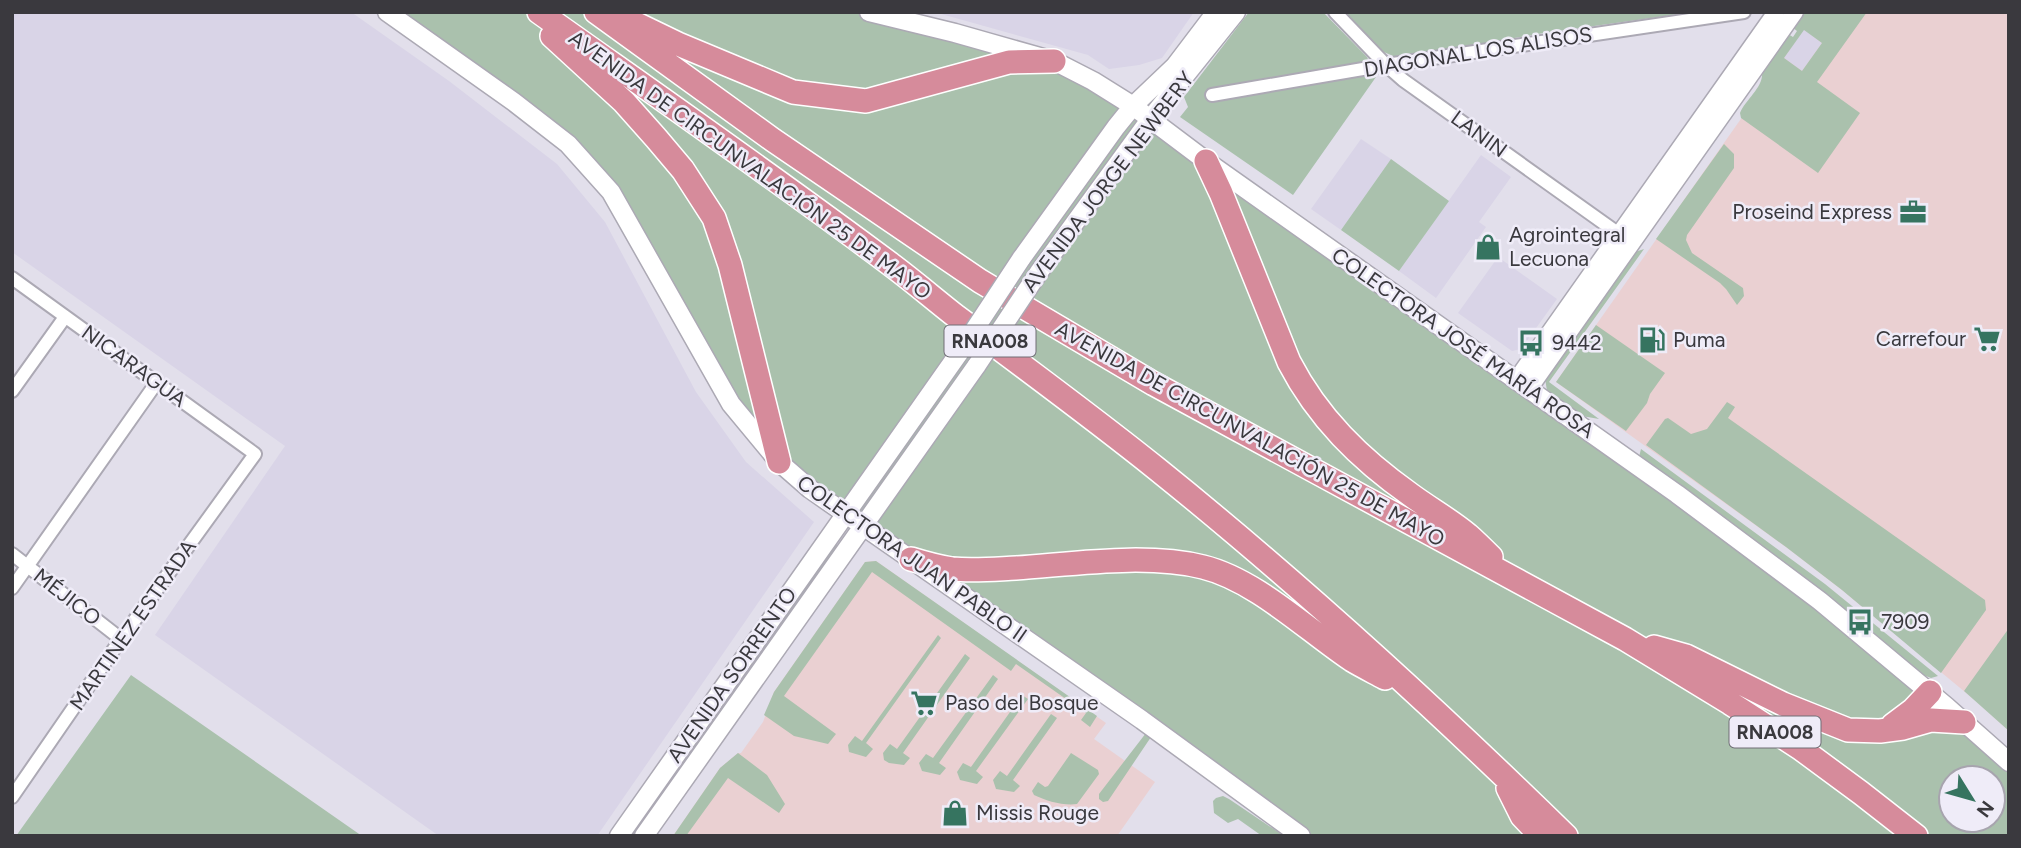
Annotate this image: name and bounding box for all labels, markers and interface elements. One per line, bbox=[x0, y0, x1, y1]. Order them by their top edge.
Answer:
street label: DIAGONAL LOS ALISOS bbox=[1362, 21, 1594, 82]
street label: AVENIDA DE CIRCUNVALACIÓN 25 DE MAYO bbox=[564, 25, 936, 304]
street label: AVENIDA JORGE NEWBERY bbox=[1016, 66, 1199, 297]
street label: LANIN bbox=[1446, 105, 1512, 162]
office icon: Proseind Express bbox=[1898, 197, 1928, 227]
place label: Proseind Express bbox=[1732, 199, 1892, 224]
place label: Agrointegral Lecuona bbox=[1509, 222, 1625, 271]
shop icon: Agrointegral Lecuona bbox=[1473, 232, 1503, 262]
street label: COLECTORA JOSÉ MARÍA ROSA bbox=[1327, 242, 1599, 443]
street label: AVENIDA DE CIRCUNVALACIÓN 25 DE MAYO bbox=[1051, 316, 1449, 551]
street label: NICARAGUA bbox=[77, 319, 191, 412]
supermarket icon: Carrefour bbox=[1972, 324, 2002, 354]
fuel station icon: Puma bbox=[1637, 325, 1667, 355]
road number: RNA008 bbox=[944, 326, 1036, 356]
place label: Carrefour bbox=[1876, 326, 1966, 351]
place label: Puma bbox=[1673, 327, 1725, 352]
bus stop icon: 9442 bbox=[1516, 328, 1546, 358]
place label: 9442 bbox=[1552, 330, 1602, 355]
street label: COLECTORA JUAN PABLO II bbox=[793, 470, 1032, 648]
street label: MARTINEZ ESTRADA bbox=[64, 535, 201, 715]
street label: MÉJICO bbox=[29, 563, 106, 631]
street label: AVENIDA SORRENTO bbox=[662, 582, 802, 767]
bus stop icon: 7909 bbox=[1845, 607, 1875, 637]
place label: 7909 bbox=[1881, 609, 1930, 634]
supermarket icon: Paso del Bosque bbox=[909, 688, 939, 718]
place label: Paso del Bosque bbox=[945, 690, 1099, 715]
road number: RNA008 bbox=[1730, 716, 1820, 748]
north arrow bbox=[1937, 764, 2007, 834]
text: N bbox=[1972, 796, 1999, 822]
shop icon: Missis Rouge bbox=[940, 798, 970, 828]
place label: Missis Rouge bbox=[976, 800, 1099, 825]

